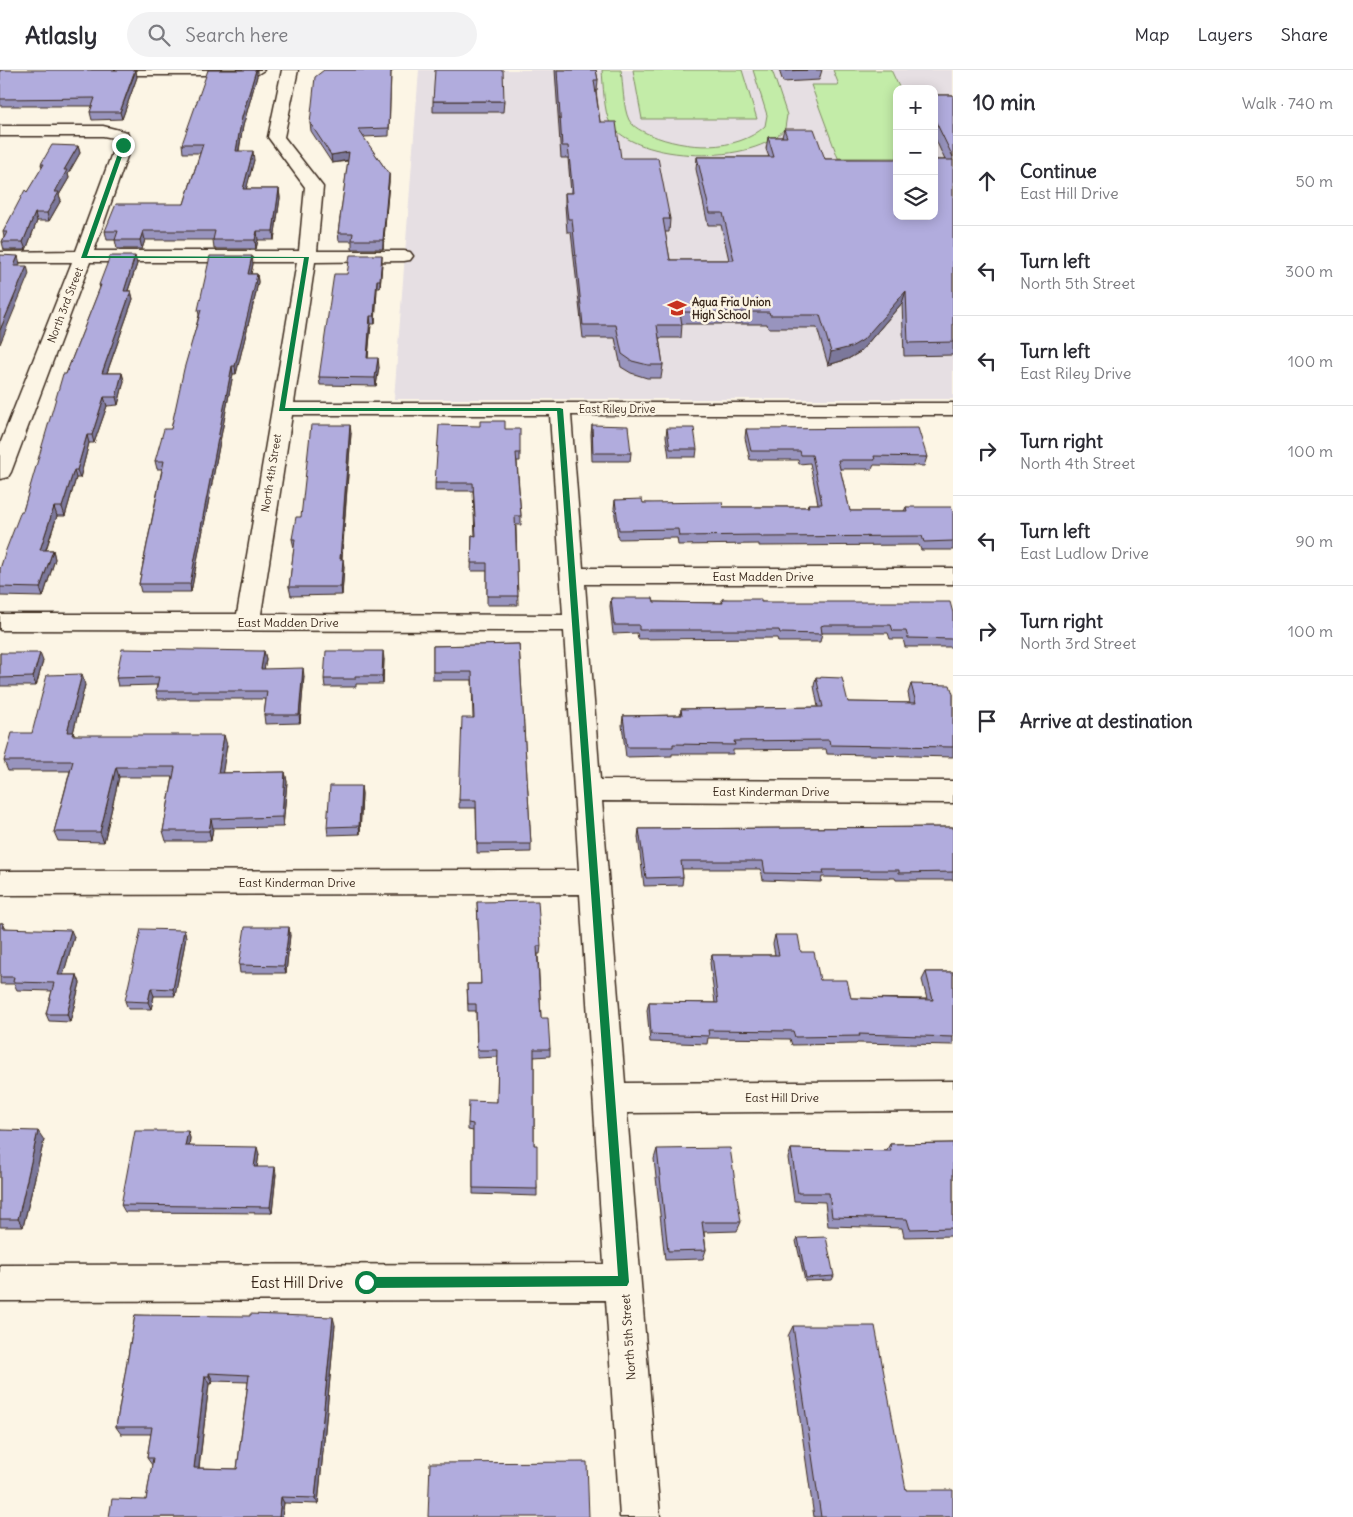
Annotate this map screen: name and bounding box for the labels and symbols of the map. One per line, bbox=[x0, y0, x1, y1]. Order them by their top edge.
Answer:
route end bbox=[112, 134, 135, 157]
street label: North 3rd Street bbox=[44, 265, 86, 345]
place label: Agua Fria Union High School bbox=[692, 295, 772, 323]
school or university icon: Agua Fria Union High School bbox=[666, 297, 688, 319]
street label: East Riley Drive bbox=[579, 402, 655, 416]
street label: North 4th Street bbox=[258, 432, 284, 513]
street label: East Madden Drive bbox=[712, 569, 814, 584]
street label: East Madden Drive bbox=[237, 615, 339, 630]
street label: East Kinderman Drive bbox=[712, 784, 830, 799]
street label: East Kinderman Drive bbox=[238, 875, 356, 890]
street label: East Hill Drive bbox=[745, 1090, 819, 1105]
route start bbox=[355, 1271, 378, 1294]
street label: East Hill Drive bbox=[251, 1273, 343, 1292]
street label: North 5th Street bbox=[618, 1293, 638, 1381]

